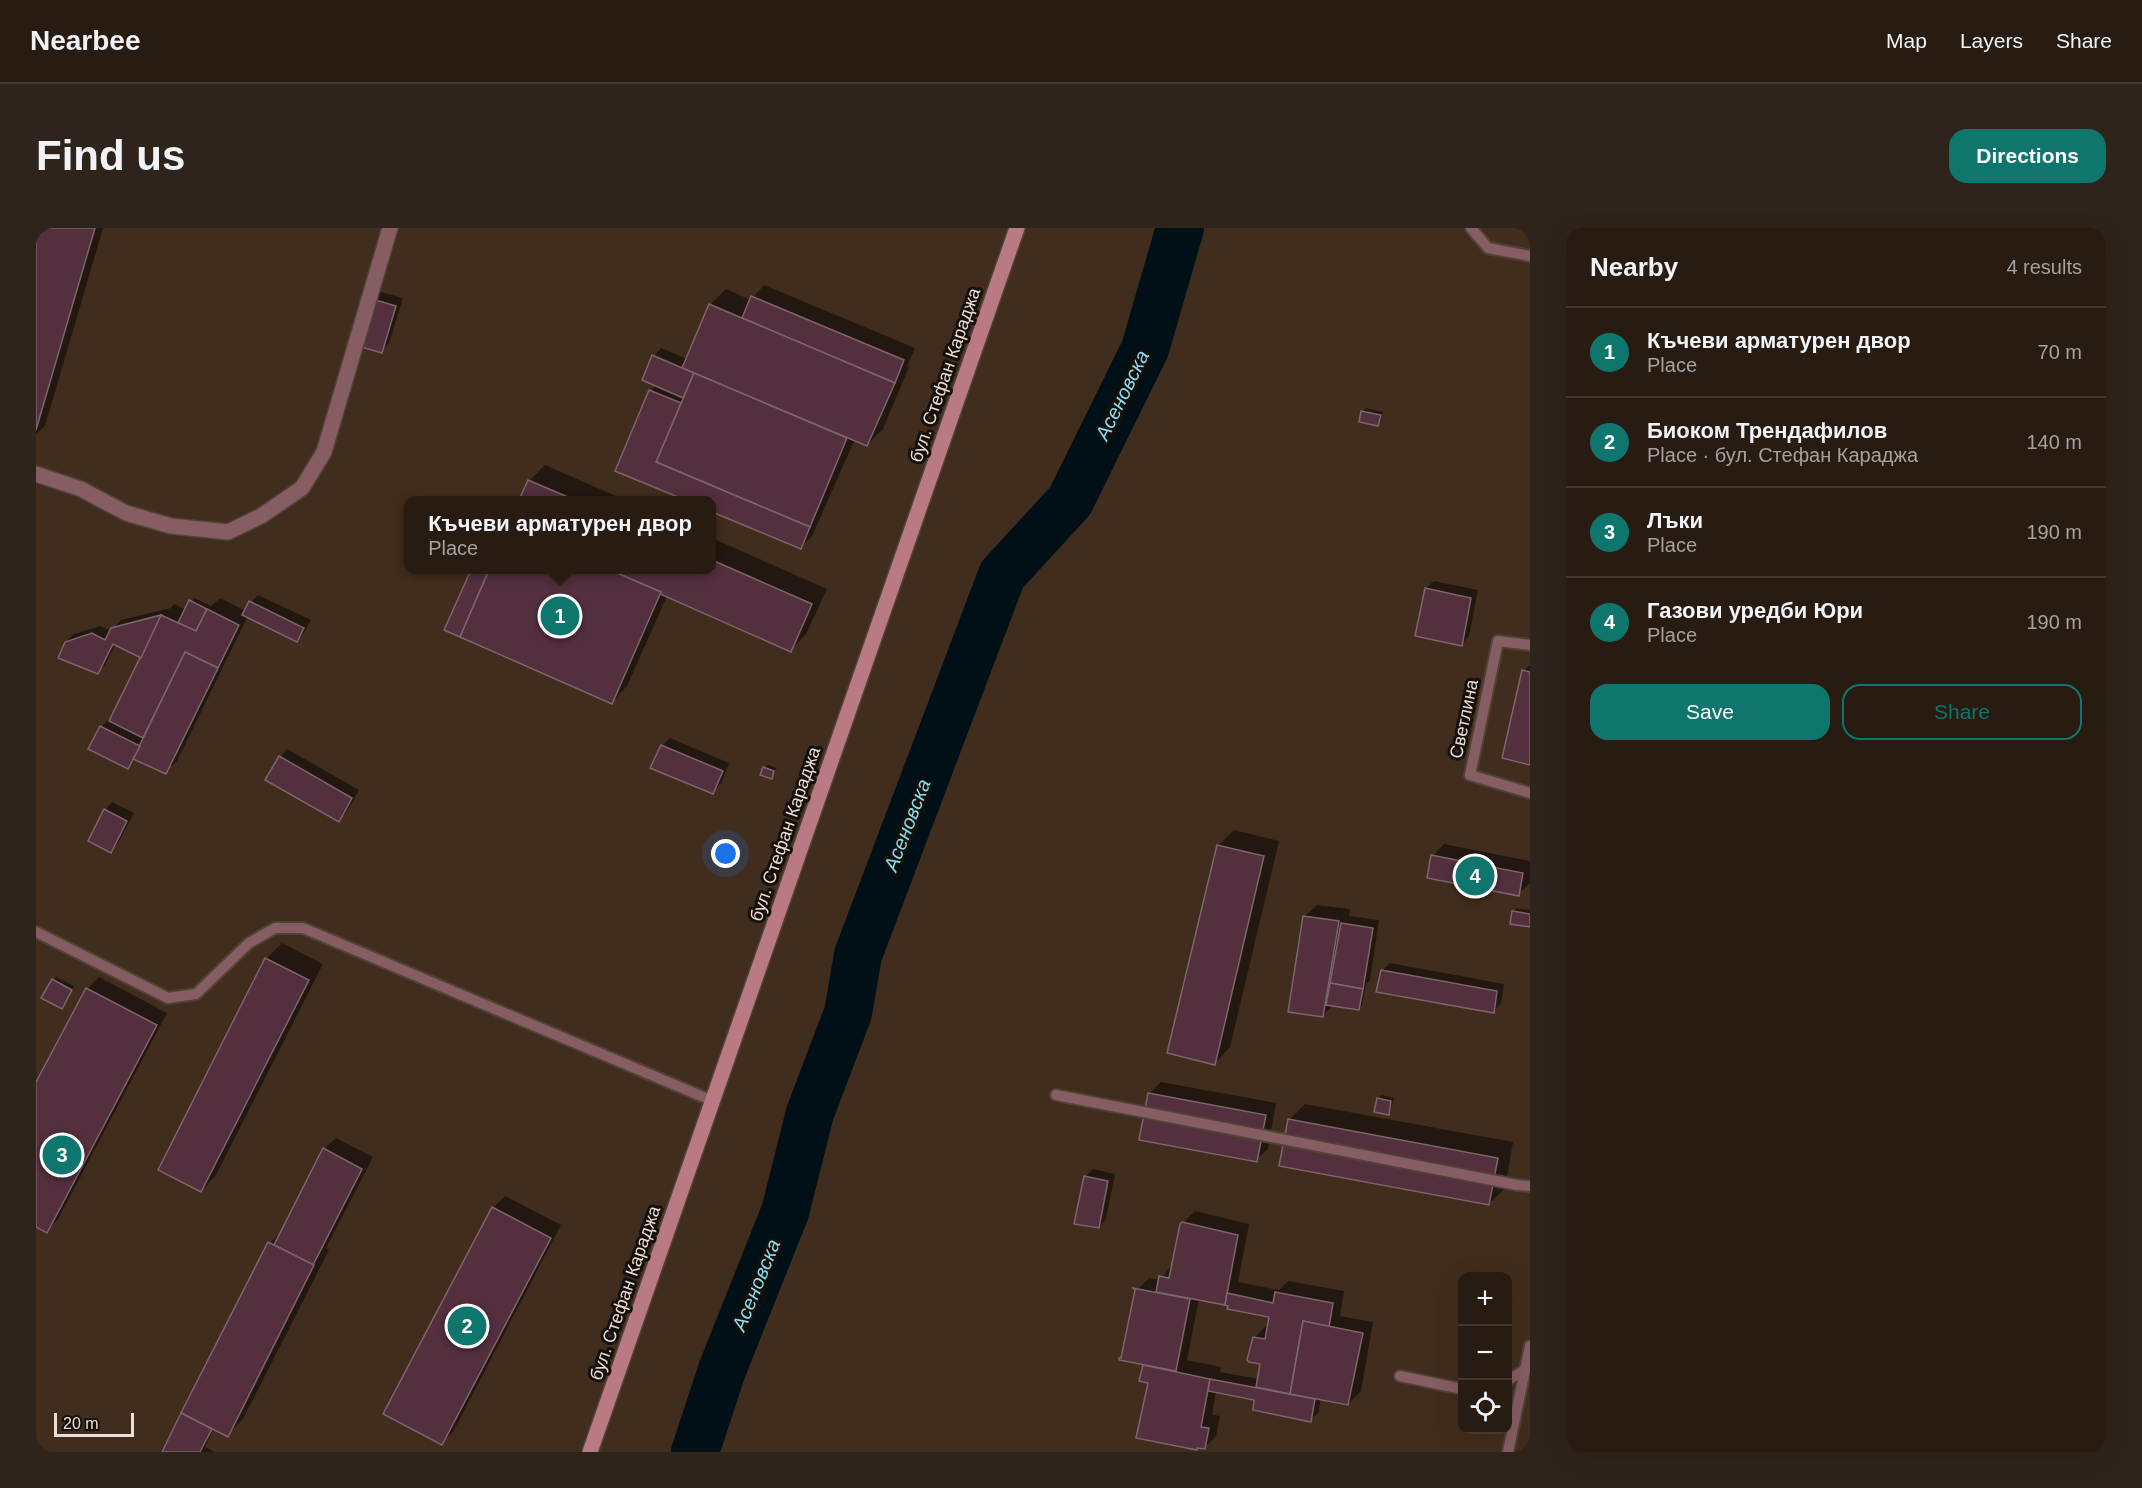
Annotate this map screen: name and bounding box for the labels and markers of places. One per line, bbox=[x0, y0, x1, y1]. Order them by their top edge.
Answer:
pin: 1 bbox=[540, 594, 580, 638]
pin: 4 bbox=[1456, 854, 1494, 898]
pin: 3 bbox=[42, 1132, 82, 1178]
pin: 2 bbox=[448, 1304, 486, 1348]

